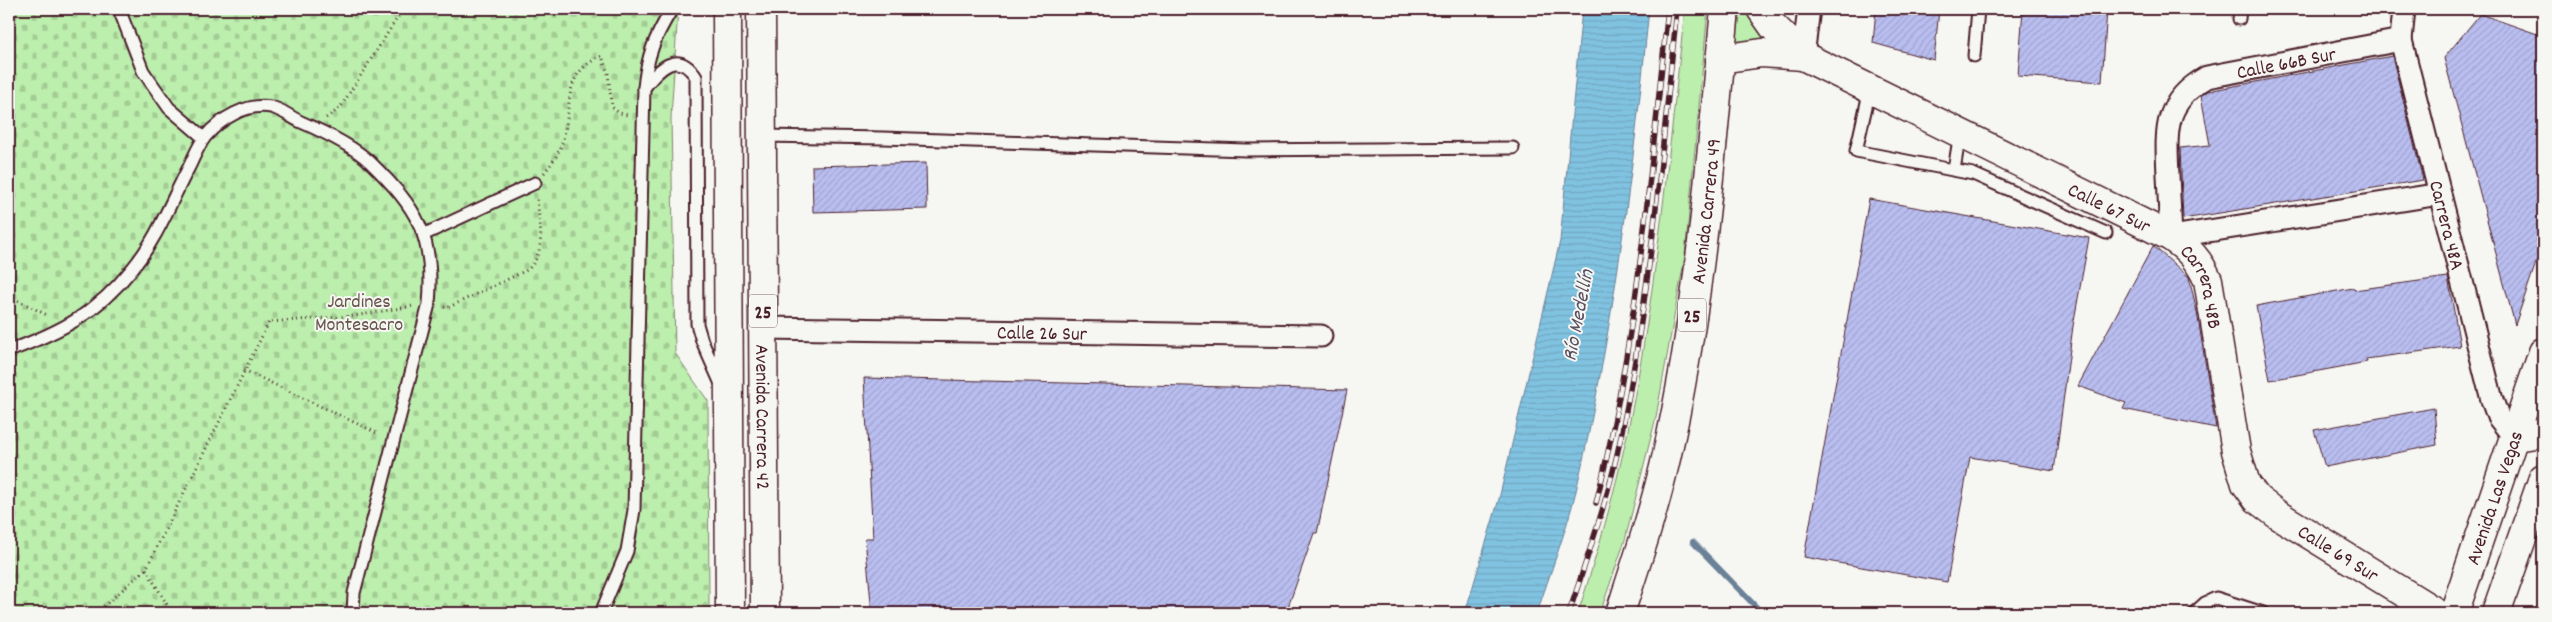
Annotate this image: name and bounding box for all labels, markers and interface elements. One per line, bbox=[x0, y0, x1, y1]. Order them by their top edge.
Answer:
street label: Calle 66B Sur bbox=[2234, 41, 2339, 88]
street label: Avenida Carrera 49 bbox=[1686, 137, 1730, 286]
street label: Calle 67 Sur bbox=[2062, 177, 2155, 242]
street label: Carrera 48A bbox=[2420, 178, 2470, 274]
street label: Carrera 48B bbox=[2173, 239, 2227, 331]
water label: Río Medellín bbox=[1556, 266, 1604, 364]
park label: Jardines Montesacro bbox=[315, 289, 403, 340]
road number: 25 bbox=[749, 294, 777, 328]
road number: 25 bbox=[1678, 298, 1706, 332]
street label: Calle 26 Sur bbox=[997, 320, 1088, 350]
street label: Avenida Carrera 42 bbox=[746, 344, 775, 490]
street label: Avenida Las Vegas bbox=[2460, 428, 2532, 569]
street label: Calle 69 Sur bbox=[2291, 519, 2384, 591]

